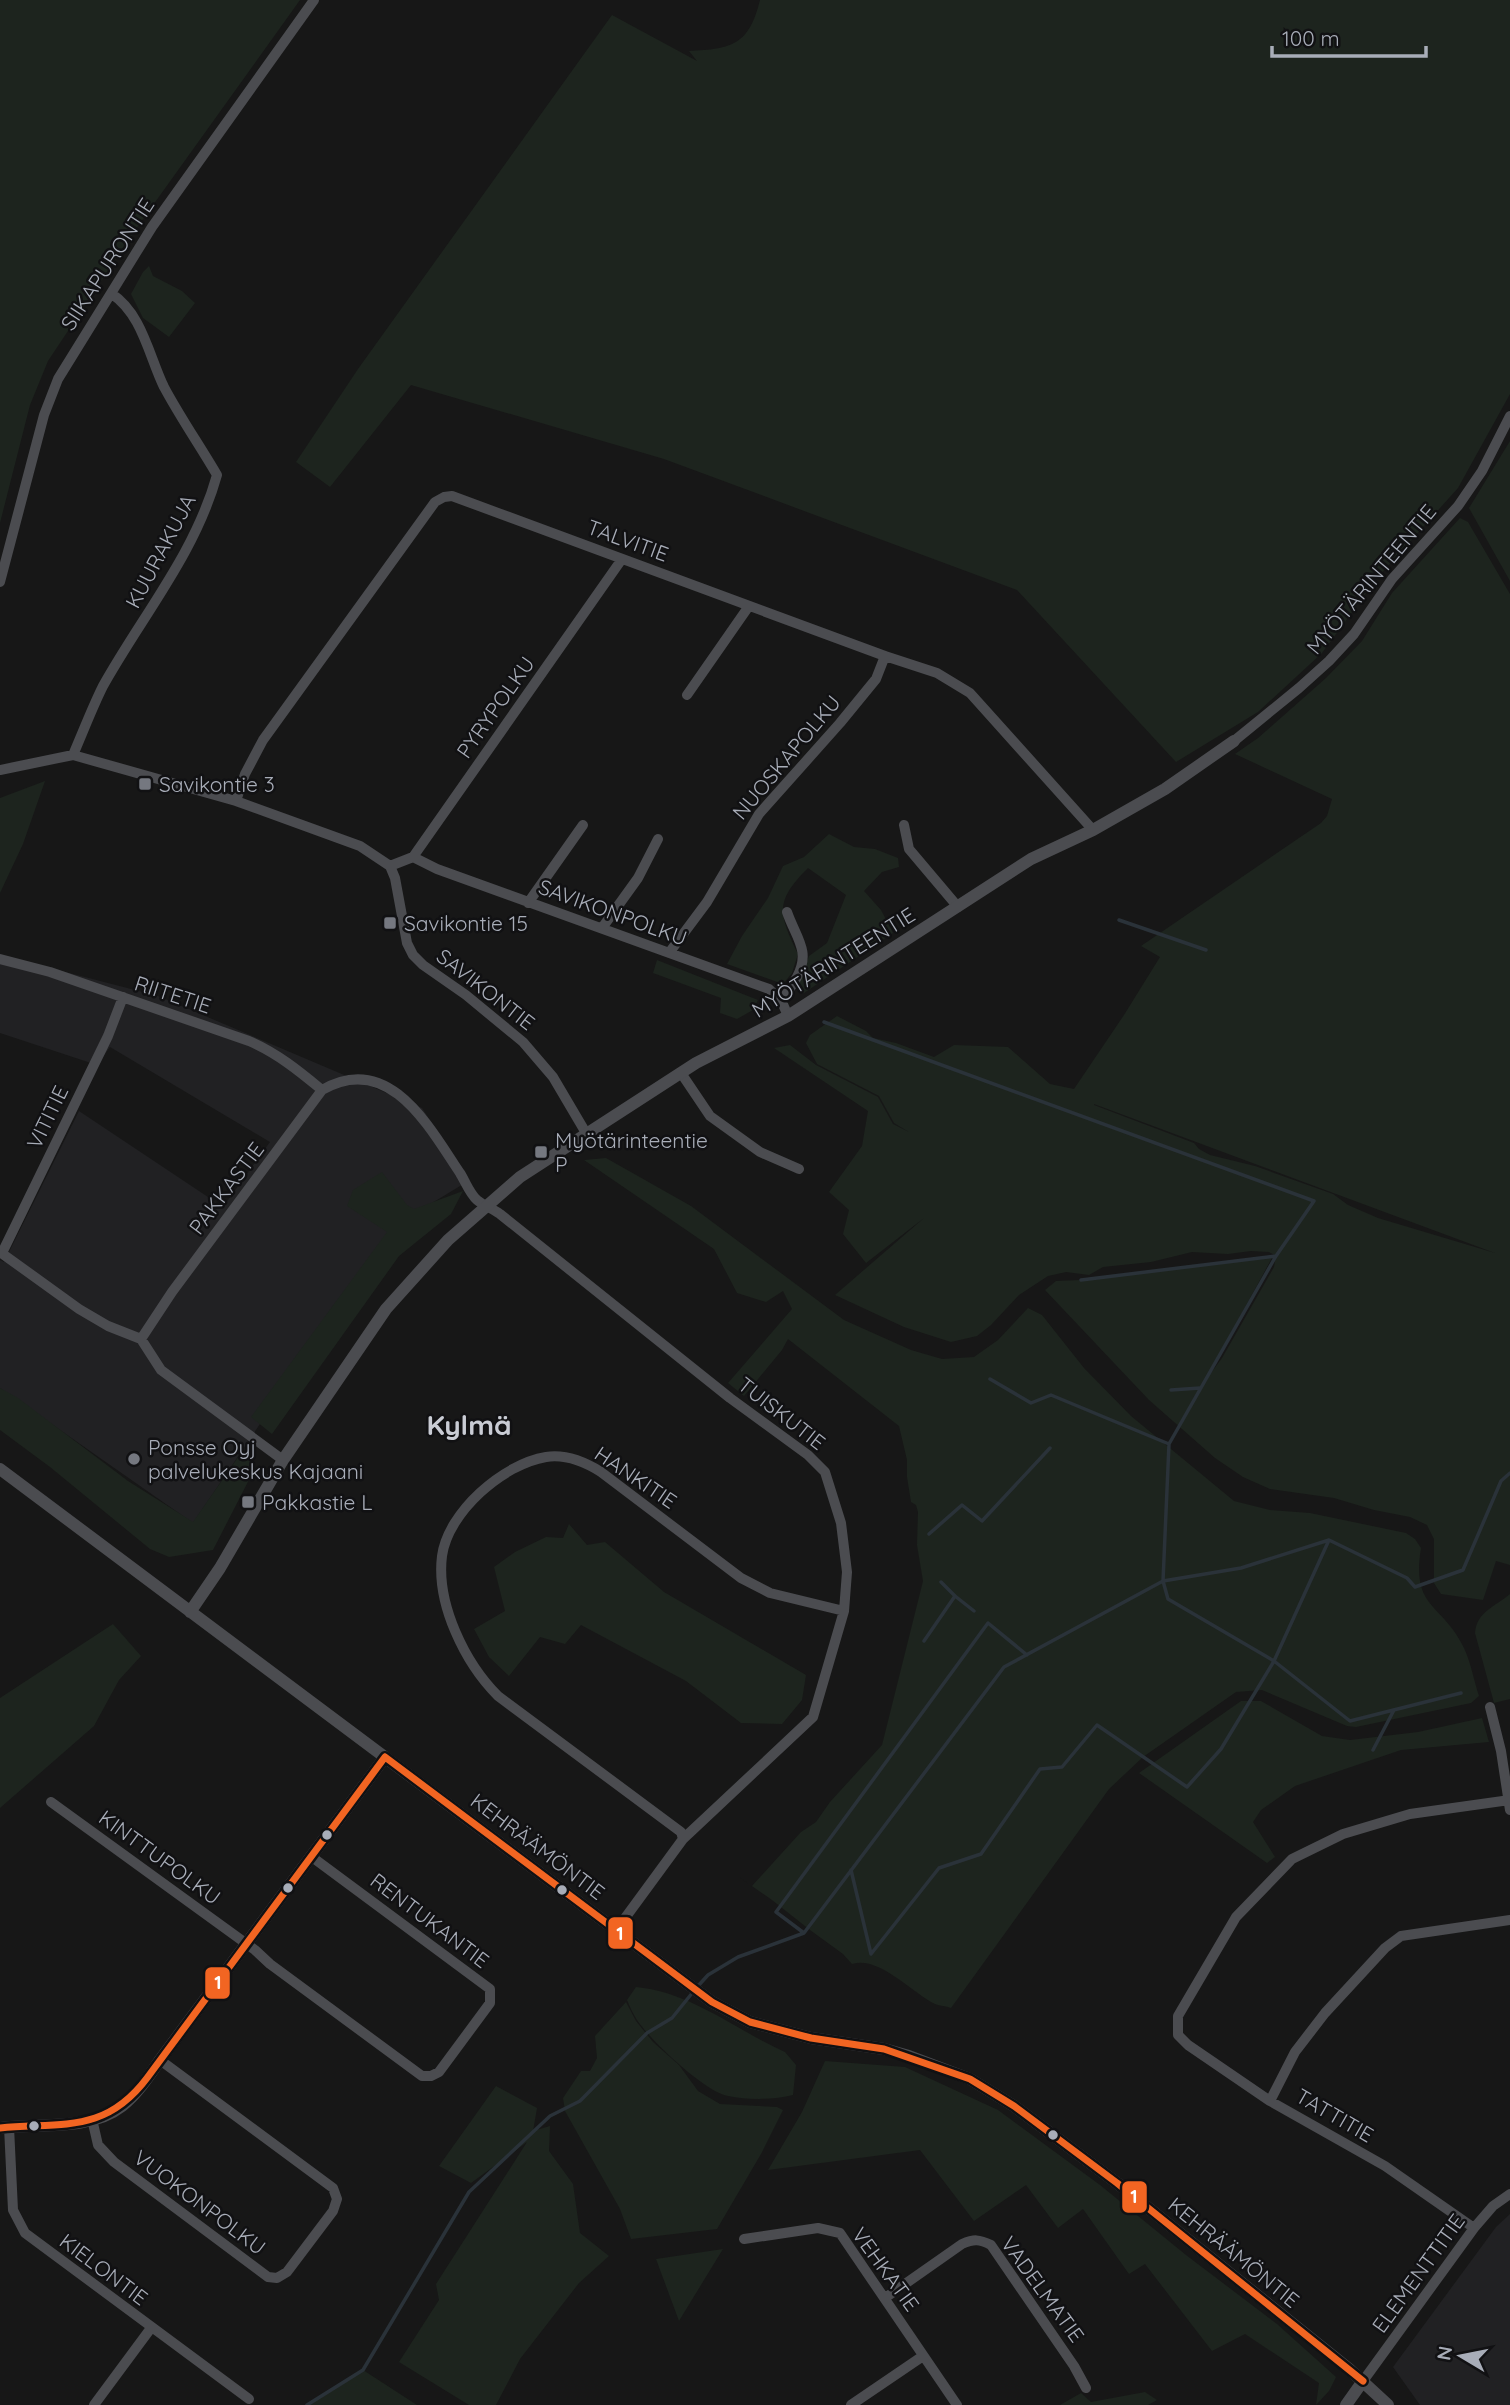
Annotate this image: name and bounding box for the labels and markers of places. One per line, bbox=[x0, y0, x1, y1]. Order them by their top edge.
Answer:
place label: Savikontie 3 bbox=[159, 771, 275, 797]
marker: Savikontie 3 bbox=[137, 776, 153, 792]
place label: Savikontie 15 bbox=[404, 910, 528, 936]
marker: Savikontie 15 bbox=[382, 915, 398, 931]
place label: Myötärinteentie P bbox=[555, 1127, 708, 1177]
marker: Myötärinteentie P bbox=[533, 1144, 549, 1160]
place label: Ponsse Oyj palvelukeskus Kajaani bbox=[148, 1434, 363, 1484]
marker: Ponsse Oyj palvelukeskus Kajaani bbox=[126, 1451, 142, 1467]
place label: Pakkastie L bbox=[262, 1489, 372, 1515]
marker: Pakkastie L bbox=[240, 1494, 256, 1510]
unlabelled marker bbox=[320, 1828, 334, 1842]
unlabelled marker bbox=[281, 1881, 295, 1895]
unlabelled marker bbox=[555, 1883, 569, 1897]
unlabelled marker bbox=[27, 2119, 41, 2133]
unlabelled marker bbox=[1046, 2128, 1060, 2142]

